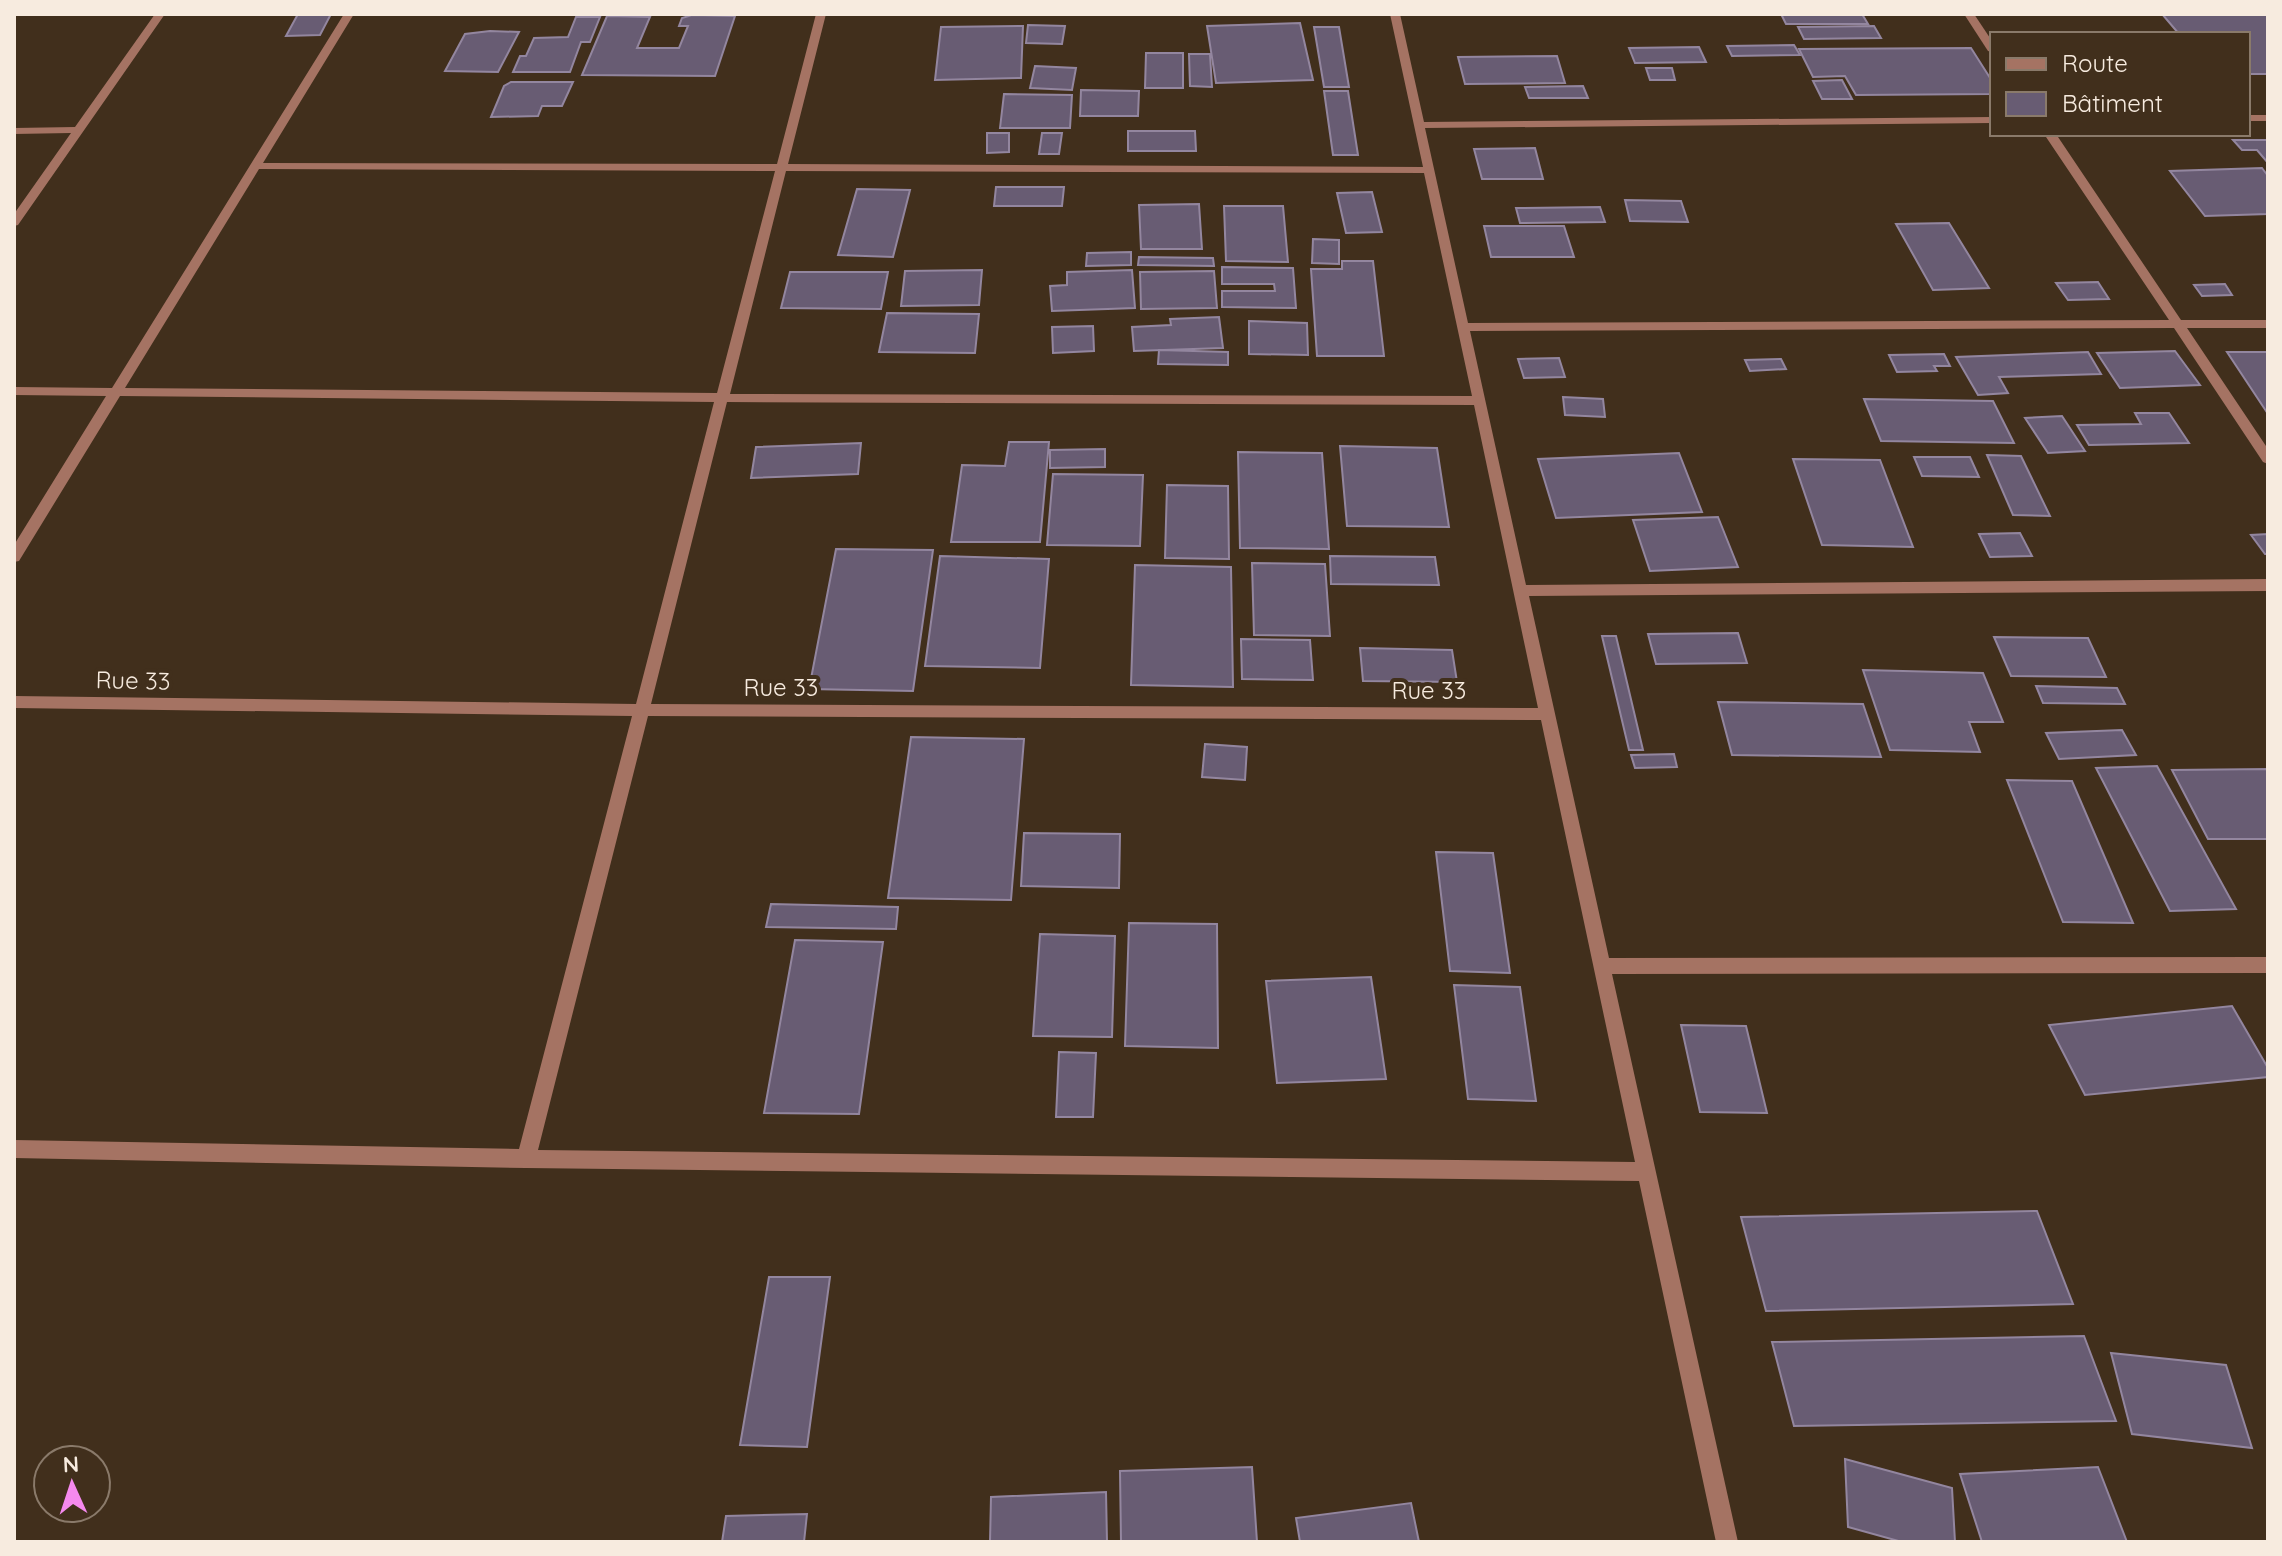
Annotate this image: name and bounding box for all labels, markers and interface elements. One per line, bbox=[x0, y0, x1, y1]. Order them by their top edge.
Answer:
legend bbox=[1990, 32, 2250, 136]
text: Route bbox=[2062, 48, 2128, 78]
text: Bâtiment bbox=[2062, 88, 2163, 118]
street label: Rue 33 bbox=[95, 664, 171, 696]
street label: Rue 33 bbox=[744, 672, 818, 702]
street label: Rue 33 bbox=[1392, 675, 1466, 705]
north arrow bbox=[32, 1444, 112, 1524]
text: N bbox=[62, 1450, 80, 1478]

